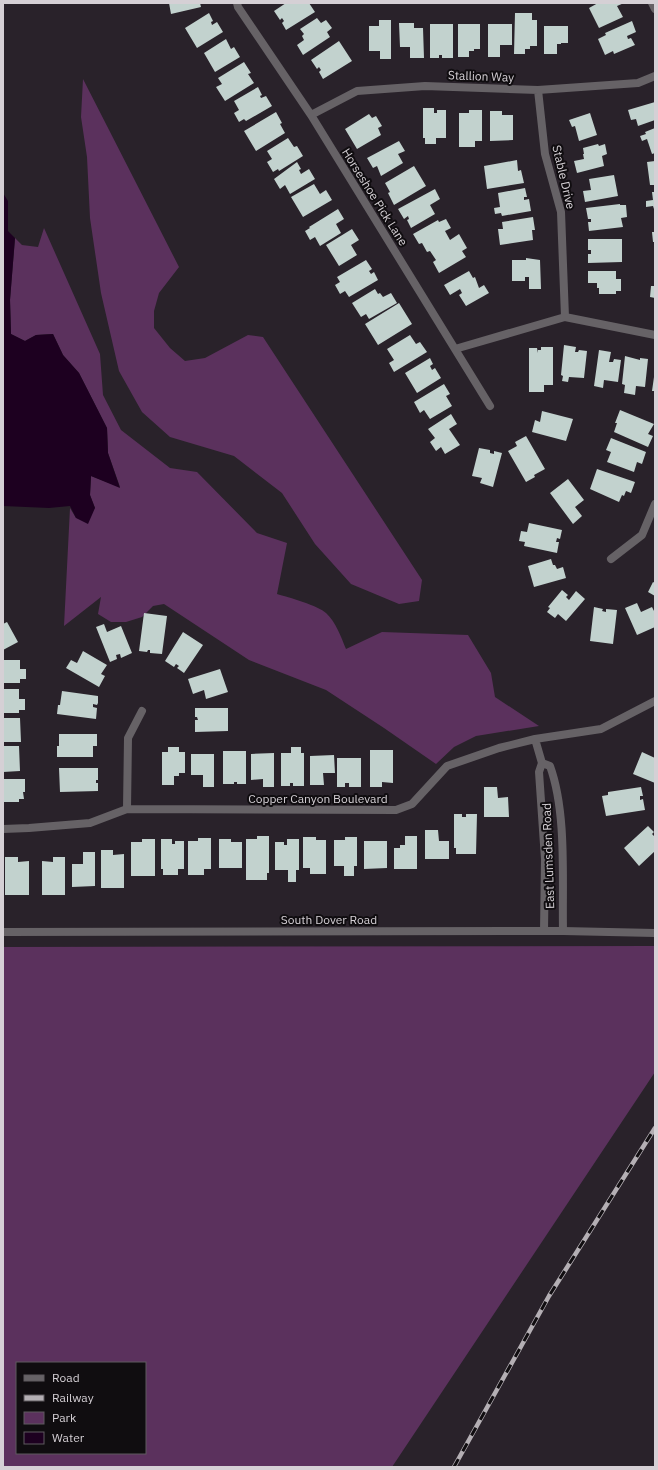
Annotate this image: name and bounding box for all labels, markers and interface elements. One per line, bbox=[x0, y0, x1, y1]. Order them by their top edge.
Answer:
street label: Stallion Way bbox=[448, 67, 514, 85]
street label: Stable Drive bbox=[549, 144, 579, 211]
street label: Horseshoe Pick Lane bbox=[339, 145, 411, 249]
street label: Copper Canyon Boulevard bbox=[248, 791, 388, 806]
street label: East Lumsden Road bbox=[539, 803, 557, 909]
street label: South Dover Road bbox=[281, 912, 377, 927]
legend bbox=[16, 1362, 146, 1454]
text: Road bbox=[52, 1370, 80, 1385]
text: Railway bbox=[52, 1390, 94, 1405]
text: Park bbox=[52, 1410, 77, 1425]
text: Water bbox=[52, 1430, 85, 1445]

